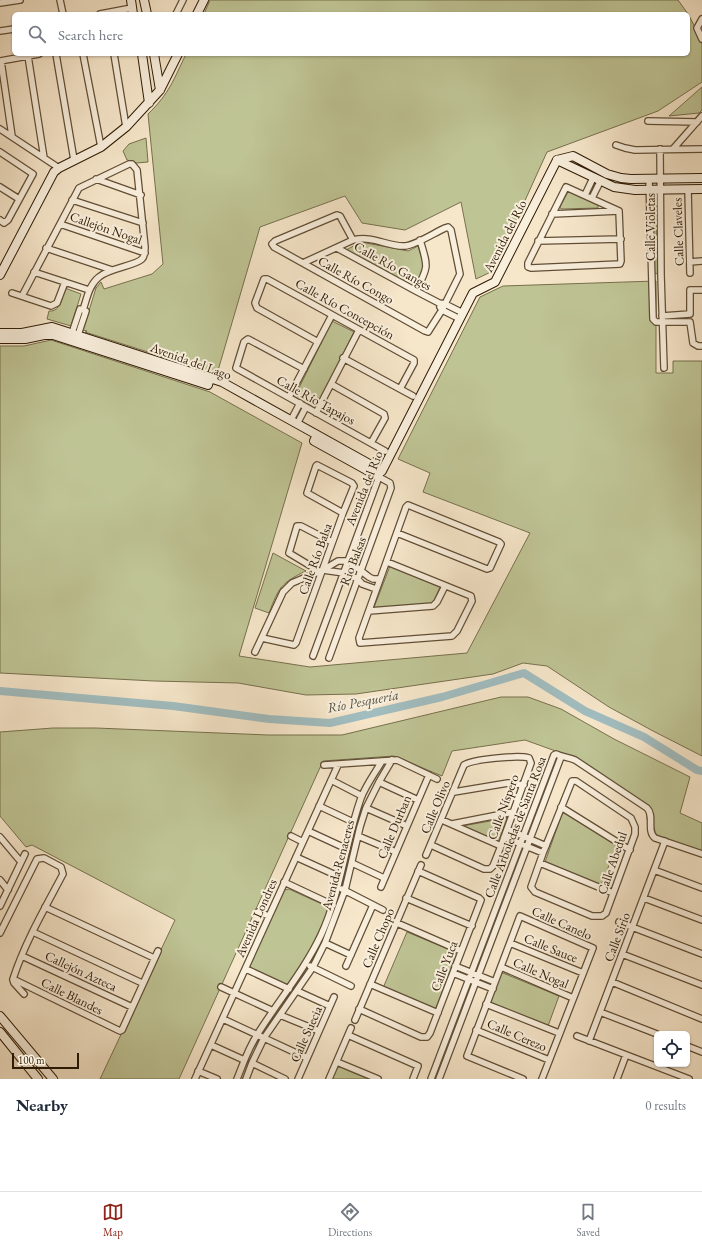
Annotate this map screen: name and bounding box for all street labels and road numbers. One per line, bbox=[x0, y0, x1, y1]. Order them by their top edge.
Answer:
street label: Calle Violetas bbox=[642, 193, 659, 261]
street label: Avenida del Río bbox=[479, 197, 531, 276]
street label: Calle Claveles bbox=[668, 198, 688, 266]
street label: Callejón Nogal bbox=[68, 208, 144, 248]
street label: Calle Río Ganges bbox=[351, 238, 435, 294]
street label: Calle Río Congo bbox=[315, 252, 397, 308]
street label: Calle Río Concepción bbox=[292, 275, 398, 343]
street label: Avenida del Lago bbox=[147, 338, 234, 384]
street label: Calle Río Tapajos bbox=[274, 371, 358, 429]
street label: Avenida del Rio bbox=[341, 448, 387, 529]
street label: Calle Río Balsa bbox=[294, 520, 336, 597]
street label: Rio Balsas bbox=[336, 534, 370, 588]
street label: Calle Arboledas de Santa Rosa bbox=[480, 753, 550, 900]
street label: Calle Níspero bbox=[483, 772, 523, 842]
street label: Calle Olivo bbox=[416, 778, 454, 836]
street label: Calle Durban bbox=[373, 792, 415, 862]
street label: Avenida Renaceres bbox=[317, 818, 358, 913]
street label: Calle Abedul bbox=[593, 829, 631, 897]
street label: Avenida Londres bbox=[231, 876, 281, 961]
street label: Calle Canelo bbox=[529, 902, 595, 944]
street label: Calle Chopo bbox=[358, 905, 398, 971]
street label: Calle Sirio bbox=[600, 910, 634, 964]
street label: Calle Sauce bbox=[522, 930, 580, 966]
street label: Calle Yuca bbox=[427, 937, 462, 994]
street label: Callejón Azteca bbox=[42, 947, 120, 995]
street label: Calle Nogal bbox=[511, 954, 571, 992]
street label: Calle Blandes bbox=[38, 974, 106, 1018]
street label: Calle Suecia bbox=[286, 1002, 326, 1065]
street label: Calle Cerezo bbox=[485, 1015, 549, 1055]

